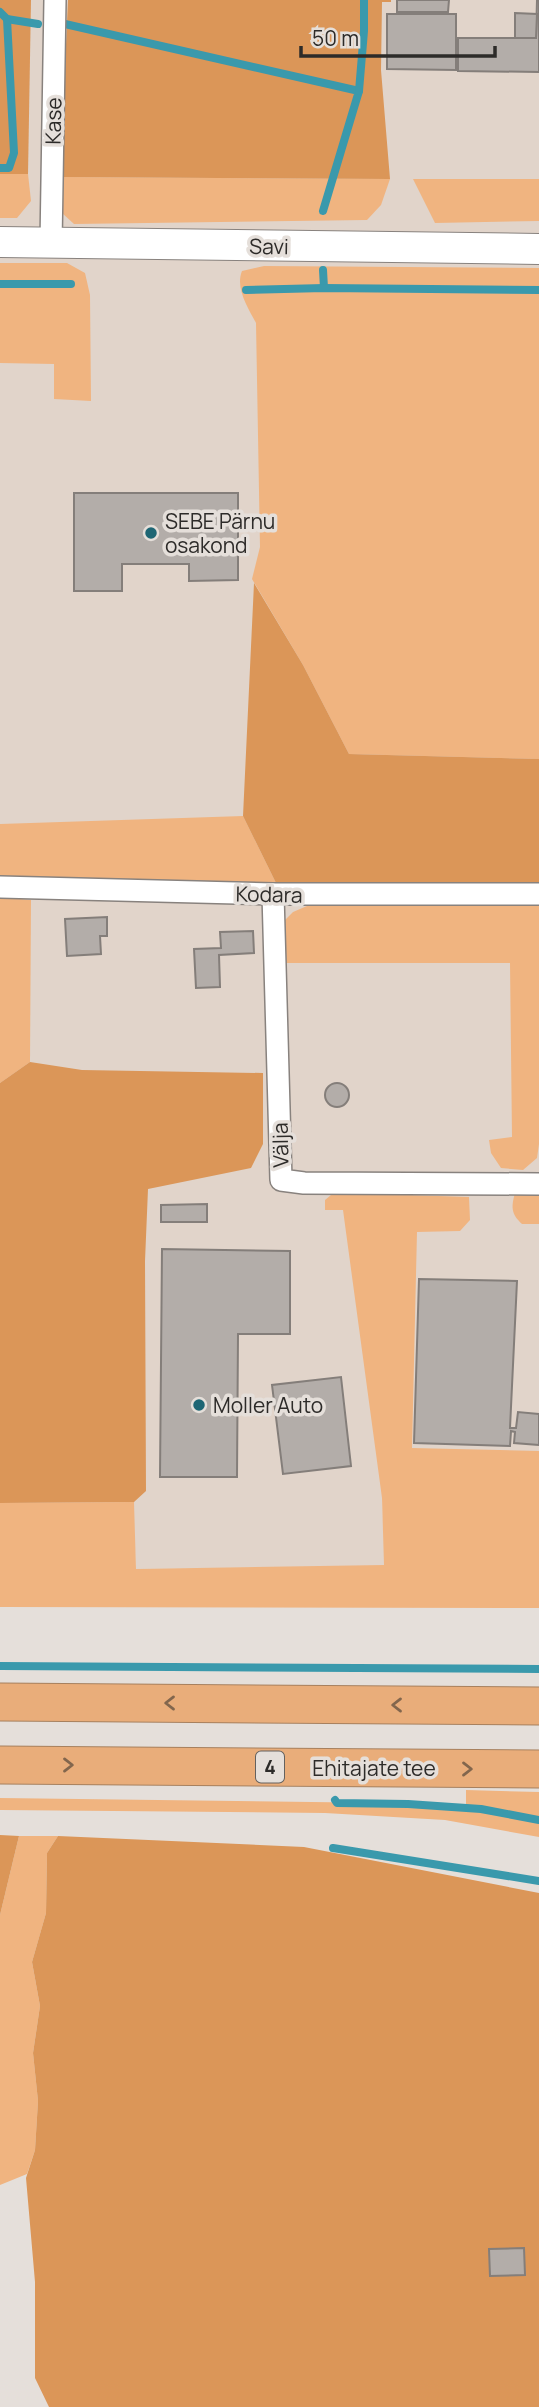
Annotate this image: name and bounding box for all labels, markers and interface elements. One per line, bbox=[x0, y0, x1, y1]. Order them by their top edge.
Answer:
scale bar bbox=[301, 14, 495, 58]
text: 50 m bbox=[312, 24, 359, 52]
street label: Kase bbox=[39, 97, 67, 145]
street label: Savi bbox=[249, 232, 289, 260]
place label: SEBE Pärnu osakond bbox=[165, 507, 275, 559]
marker: SEBE Pärnu osakond bbox=[143, 525, 159, 541]
street label: Kodara bbox=[235, 879, 303, 909]
street label: Välja bbox=[266, 1122, 294, 1168]
place label: Moller Auto bbox=[213, 1391, 323, 1419]
marker: Moller Auto bbox=[191, 1397, 207, 1413]
one-way arrow bbox=[164, 1695, 175, 1711]
one-way arrow bbox=[392, 1697, 402, 1713]
road number: 4 bbox=[256, 1751, 284, 1782]
street label: Ehitajate tee bbox=[312, 1754, 436, 1782]
one-way arrow bbox=[63, 1757, 74, 1773]
one-way arrow bbox=[462, 1761, 473, 1777]

